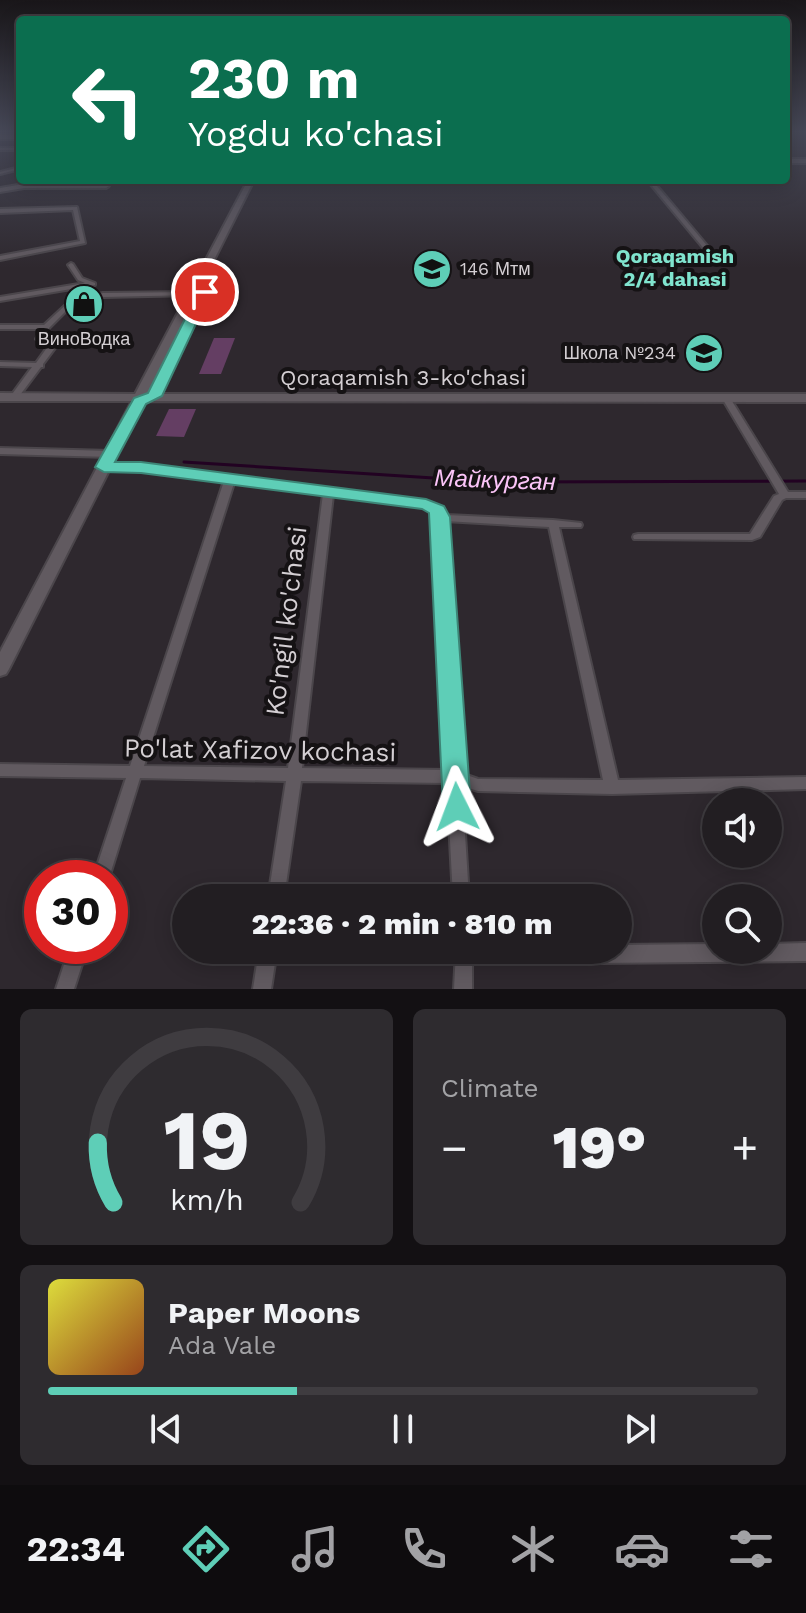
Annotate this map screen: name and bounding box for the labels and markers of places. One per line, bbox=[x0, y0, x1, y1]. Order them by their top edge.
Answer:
school or university icon: 146 Мтм bbox=[411, 248, 453, 290]
pin bbox=[171, 258, 239, 326]
place label: 146 Мтм bbox=[460, 258, 531, 279]
shop icon: ВиноВодка bbox=[63, 283, 105, 325]
place label: ВиноВодка bbox=[38, 328, 131, 349]
school or university icon: Школа №234 bbox=[683, 332, 725, 374]
place label: Школа №234 bbox=[563, 342, 676, 363]

